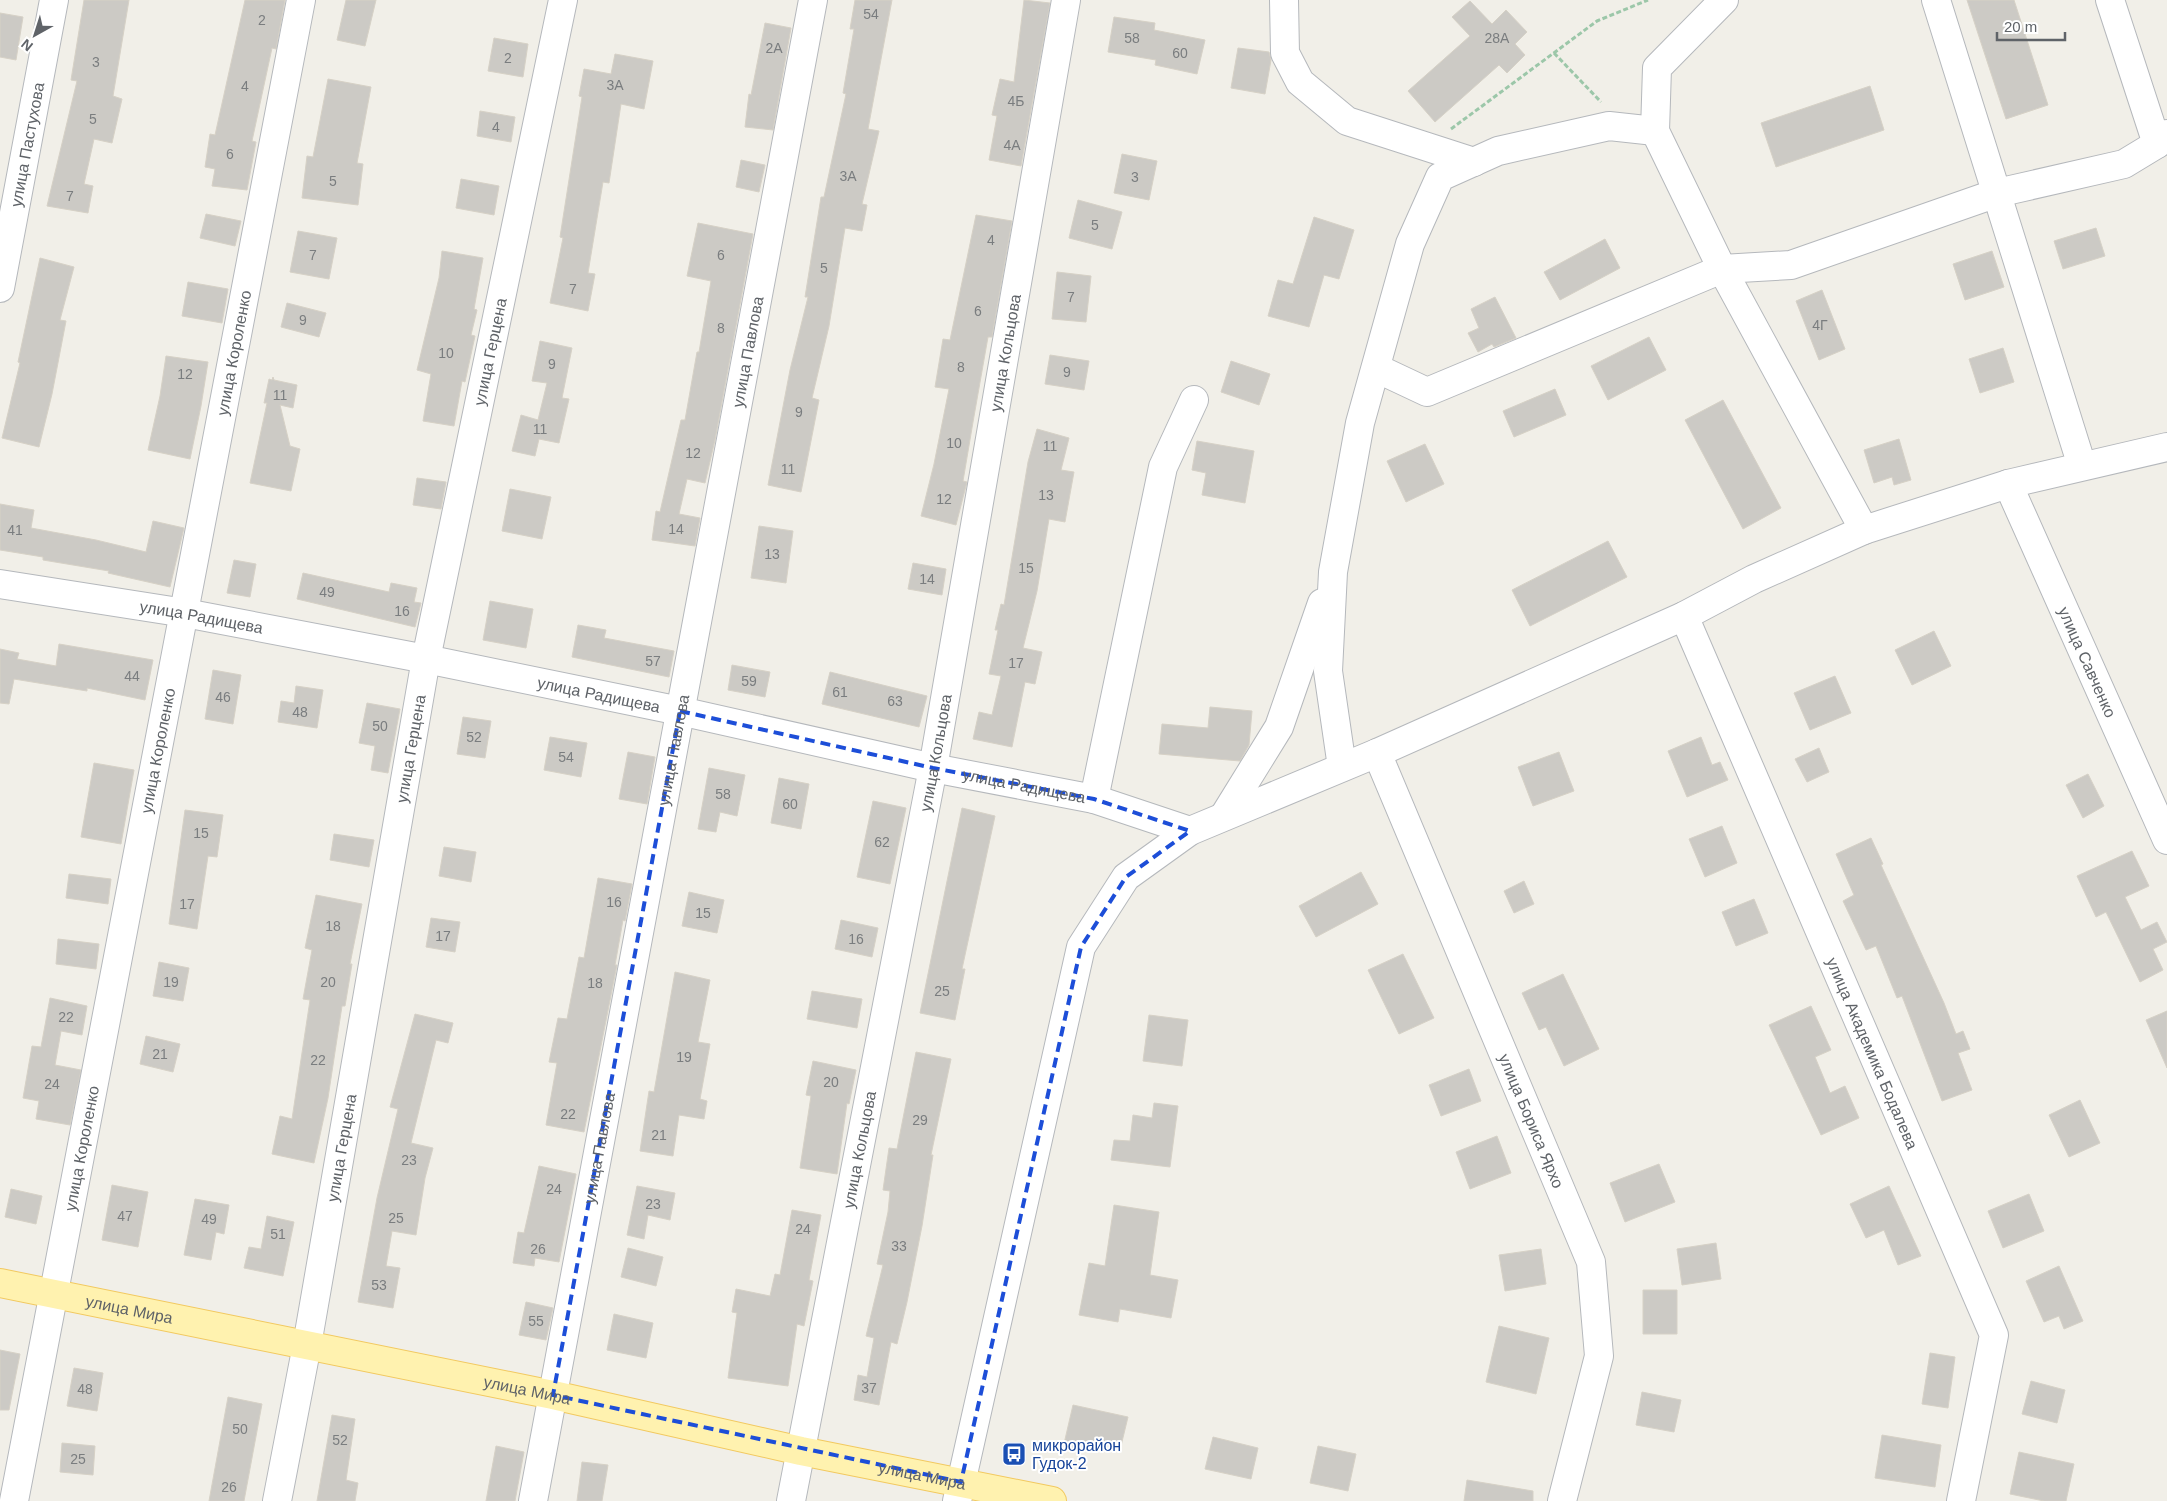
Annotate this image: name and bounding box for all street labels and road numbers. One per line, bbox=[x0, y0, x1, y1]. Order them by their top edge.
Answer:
street label: улица Пастухова bbox=[7, 81, 47, 208]
street label: улица Короленко bbox=[214, 289, 254, 417]
street label: улица Кольцова bbox=[987, 293, 1024, 413]
street label: улица Павлова bbox=[729, 295, 767, 409]
street label: улица Герцена bbox=[471, 296, 510, 407]
street label: улица Радищева bbox=[138, 598, 264, 637]
street label: улица Савченко bbox=[2055, 604, 2119, 720]
street label: улица Радищева bbox=[536, 674, 662, 716]
street label: улица Короленко bbox=[138, 686, 178, 815]
street label: улица Герцена bbox=[393, 693, 429, 804]
street label: улица Павлова bbox=[655, 693, 692, 807]
street label: улица Кольцова bbox=[917, 693, 955, 813]
street label: улица Радищева bbox=[961, 766, 1087, 806]
street label: улица Академика Бодалева bbox=[1823, 955, 1921, 1152]
street label: улица Бориса Ярхо bbox=[1495, 1051, 1567, 1191]
street label: улица Короленко bbox=[62, 1084, 102, 1213]
street label: улица Кольцова bbox=[840, 1089, 879, 1210]
street label: улица Павлова bbox=[581, 1091, 618, 1205]
street label: улица Герцена bbox=[324, 1092, 359, 1203]
street label: улица Мира bbox=[84, 1293, 174, 1327]
street label: улица Мира bbox=[482, 1373, 572, 1408]
street label: улица Мира bbox=[877, 1459, 967, 1493]

